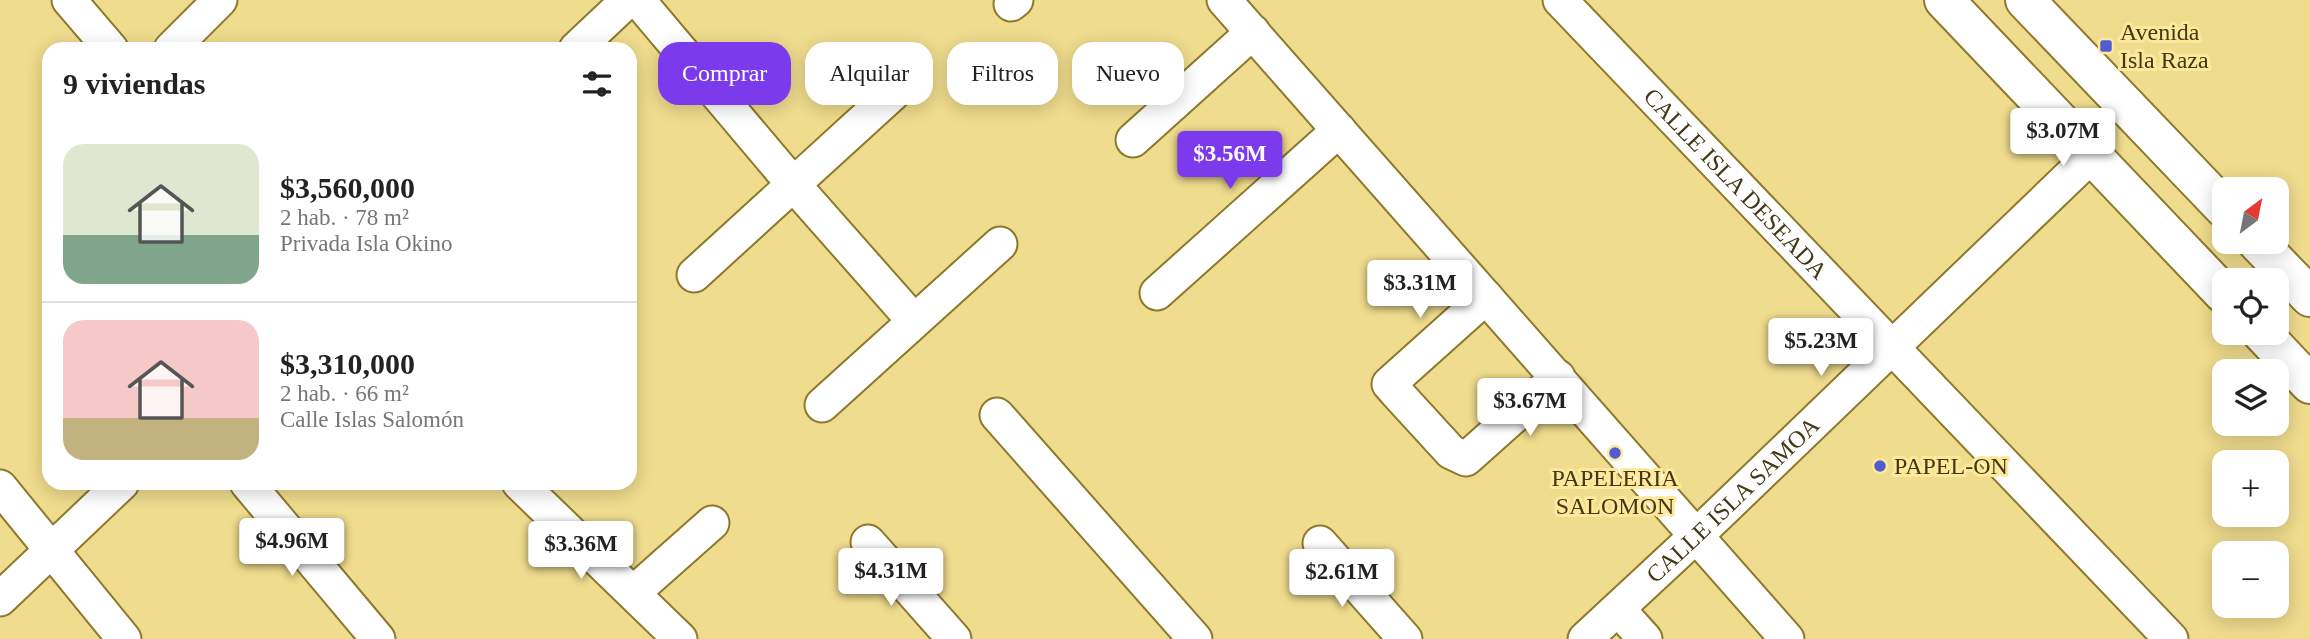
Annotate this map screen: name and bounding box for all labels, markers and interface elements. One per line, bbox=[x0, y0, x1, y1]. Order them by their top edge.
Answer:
place label: Avenida Isla Raza bbox=[2120, 19, 2209, 73]
marker: Avenida Isla Raza bbox=[2098, 38, 2114, 54]
chip: Comprar bbox=[658, 42, 791, 105]
chip: Alquilar bbox=[805, 42, 933, 105]
chip: Filtros bbox=[947, 42, 1058, 105]
chip: Nuevo bbox=[1072, 42, 1184, 105]
icon: filters bbox=[578, 65, 616, 103]
text: 9 viviendas bbox=[63, 67, 206, 100]
street label: CALLE ISLA DESEADA bbox=[1639, 83, 1833, 285]
pin: $3.07M bbox=[2006, 108, 2120, 168]
text: $3.07M bbox=[2026, 118, 2100, 143]
pin: $3.56M bbox=[1173, 132, 1287, 191]
text: $3.56M bbox=[1193, 141, 1267, 166]
text: $3,560,000 bbox=[280, 171, 415, 204]
icon: home bbox=[119, 172, 203, 256]
north arrow bbox=[2212, 177, 2289, 254]
map controls bbox=[2212, 177, 2289, 618]
text: 2 hab. · 78 m² bbox=[280, 205, 409, 230]
text: Privada Isla Okino bbox=[280, 231, 452, 256]
pin: $3.31M bbox=[1363, 260, 1477, 320]
button: locate bbox=[2212, 268, 2289, 345]
text: $3.31M bbox=[1383, 270, 1457, 295]
pin: $5.23M bbox=[1764, 318, 1878, 378]
text: $5.23M bbox=[1784, 328, 1858, 353]
text: $3,310,000 bbox=[280, 347, 415, 380]
icon: home bbox=[119, 348, 203, 432]
button: layers bbox=[2212, 359, 2289, 436]
pin: $3.67M bbox=[1473, 378, 1587, 438]
text: 2 hab. · 66 m² bbox=[280, 381, 409, 406]
text: $3.67M bbox=[1493, 388, 1567, 413]
text: Calle Islas Salomón bbox=[280, 407, 464, 432]
street label: CALLE ISLA SAMOA bbox=[1641, 411, 1825, 588]
marker: PAPELERIA SALOMON bbox=[1607, 445, 1623, 461]
button: + bbox=[2212, 450, 2289, 527]
place label: PAPEL-ON bbox=[1894, 453, 2008, 479]
marker: PAPEL-ON bbox=[1872, 458, 1888, 474]
place label: PAPELERIA SALOMON bbox=[1551, 465, 1679, 519]
pin: $4.96M bbox=[235, 518, 349, 578]
pin: $3.36M bbox=[524, 522, 638, 581]
text: $4.96M bbox=[255, 528, 329, 553]
text: $3.36M bbox=[544, 531, 618, 556]
button: − bbox=[2212, 541, 2289, 618]
pin: $4.31M bbox=[834, 548, 948, 608]
pin: $2.61M bbox=[1285, 550, 1399, 609]
text: $4.31M bbox=[854, 558, 928, 583]
text: $2.61M bbox=[1305, 559, 1379, 584]

